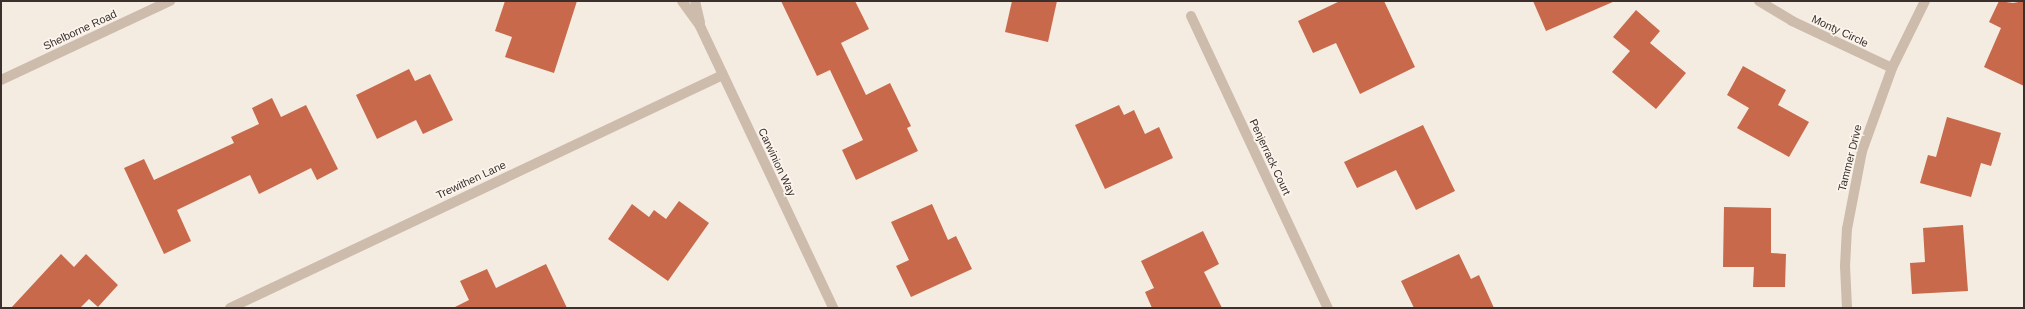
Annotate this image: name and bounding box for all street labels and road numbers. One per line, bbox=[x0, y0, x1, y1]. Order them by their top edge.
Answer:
street label: Shelborne Road bbox=[41, 7, 119, 53]
street label: Monty Circle bbox=[1810, 12, 1870, 50]
street label: Penjerrack Court bbox=[1247, 117, 1293, 197]
street label: Tammer Drive bbox=[1835, 123, 1865, 193]
street label: Carwinion Way bbox=[755, 126, 799, 198]
street label: Trewithen Lane bbox=[434, 158, 508, 202]

